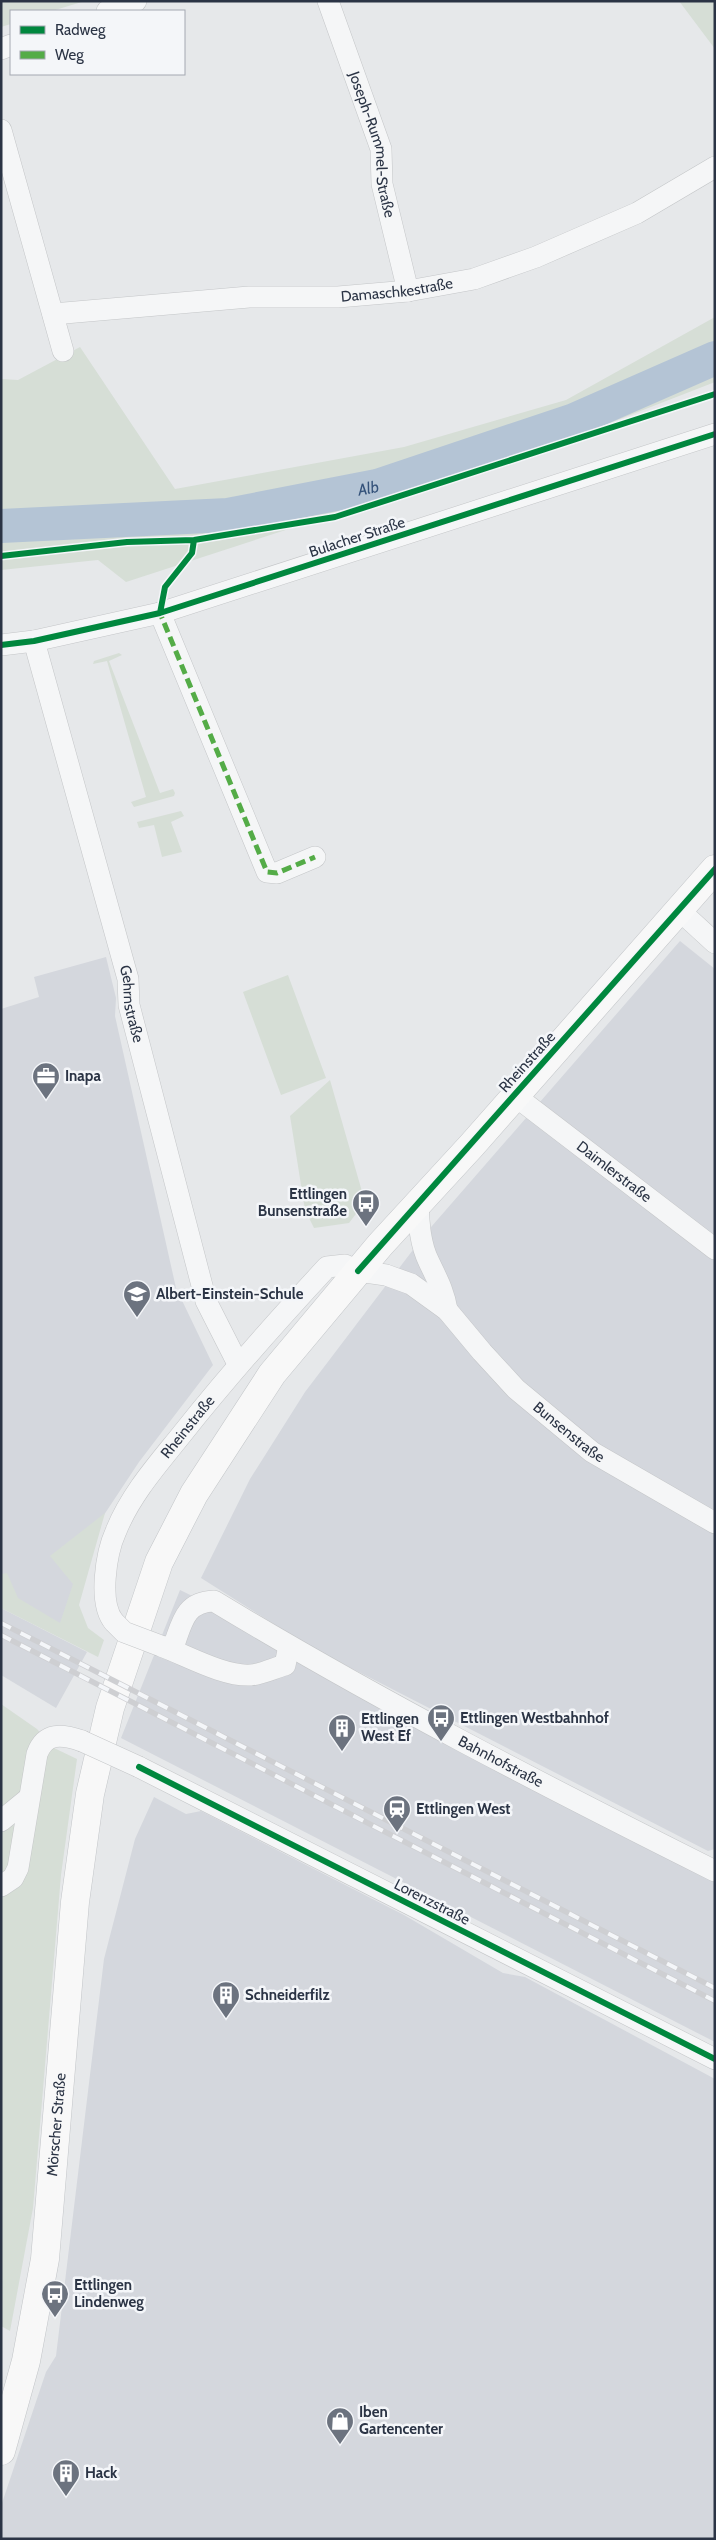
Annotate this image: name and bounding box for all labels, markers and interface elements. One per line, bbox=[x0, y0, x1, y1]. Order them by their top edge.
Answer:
legend bbox=[10, 10, 185, 75]
text: Radweg bbox=[55, 21, 106, 39]
text: Weg bbox=[55, 46, 84, 64]
street label: Joseph-Rummel-Straße bbox=[345, 68, 399, 220]
street label: Damaschkestraße bbox=[340, 274, 455, 306]
water label: Alb bbox=[355, 477, 380, 500]
street label: Bulacher Straße bbox=[307, 513, 408, 561]
street label: Gehrnstraße bbox=[116, 963, 147, 1045]
street label: Rheinstraße bbox=[495, 1028, 559, 1096]
office icon: Inapa bbox=[31, 1061, 61, 1100]
place label: Inapa bbox=[65, 1067, 101, 1085]
street label: Daimlerstraße bbox=[573, 1137, 655, 1206]
place label: Ettlingen Bunsenstraße bbox=[258, 1185, 347, 1220]
bus stop icon: Ettlingen Bunsenstraße bbox=[351, 1188, 381, 1227]
school or university icon: Albert-Einstein-Schule bbox=[122, 1279, 152, 1318]
place label: Albert-Einstein-Schule bbox=[156, 1285, 304, 1303]
street label: Rheinstraße bbox=[157, 1392, 219, 1462]
street label: Bunsenstraße bbox=[529, 1398, 608, 1466]
bus stop icon: Ettlingen Westbahnhof bbox=[426, 1703, 456, 1742]
place label: Ettlingen Westbahnhof bbox=[460, 1709, 609, 1727]
place label: Ettlingen West Ef bbox=[361, 1710, 419, 1745]
building icon: Ettlingen West Ef bbox=[327, 1713, 357, 1752]
street label: Bahnhofstraße bbox=[455, 1732, 546, 1791]
station icon: Ettlingen West bbox=[382, 1794, 412, 1833]
place label: Ettlingen West bbox=[416, 1800, 510, 1818]
street label: Lorenzstraße bbox=[391, 1875, 473, 1929]
building icon: Schneiderfilz bbox=[211, 1980, 241, 2019]
place label: Schneiderfilz bbox=[245, 1986, 330, 2004]
street label: Mörscher Straße bbox=[43, 2072, 70, 2177]
place label: Ettlingen Lindenweg bbox=[74, 2276, 144, 2311]
bus stop icon: Ettlingen Lindenweg bbox=[40, 2279, 70, 2318]
place label: Iben Gartencenter bbox=[359, 2403, 443, 2438]
shop icon: Iben Gartencenter bbox=[325, 2406, 355, 2445]
building icon: Hack bbox=[51, 2458, 81, 2497]
place label: Hack bbox=[85, 2464, 118, 2482]

